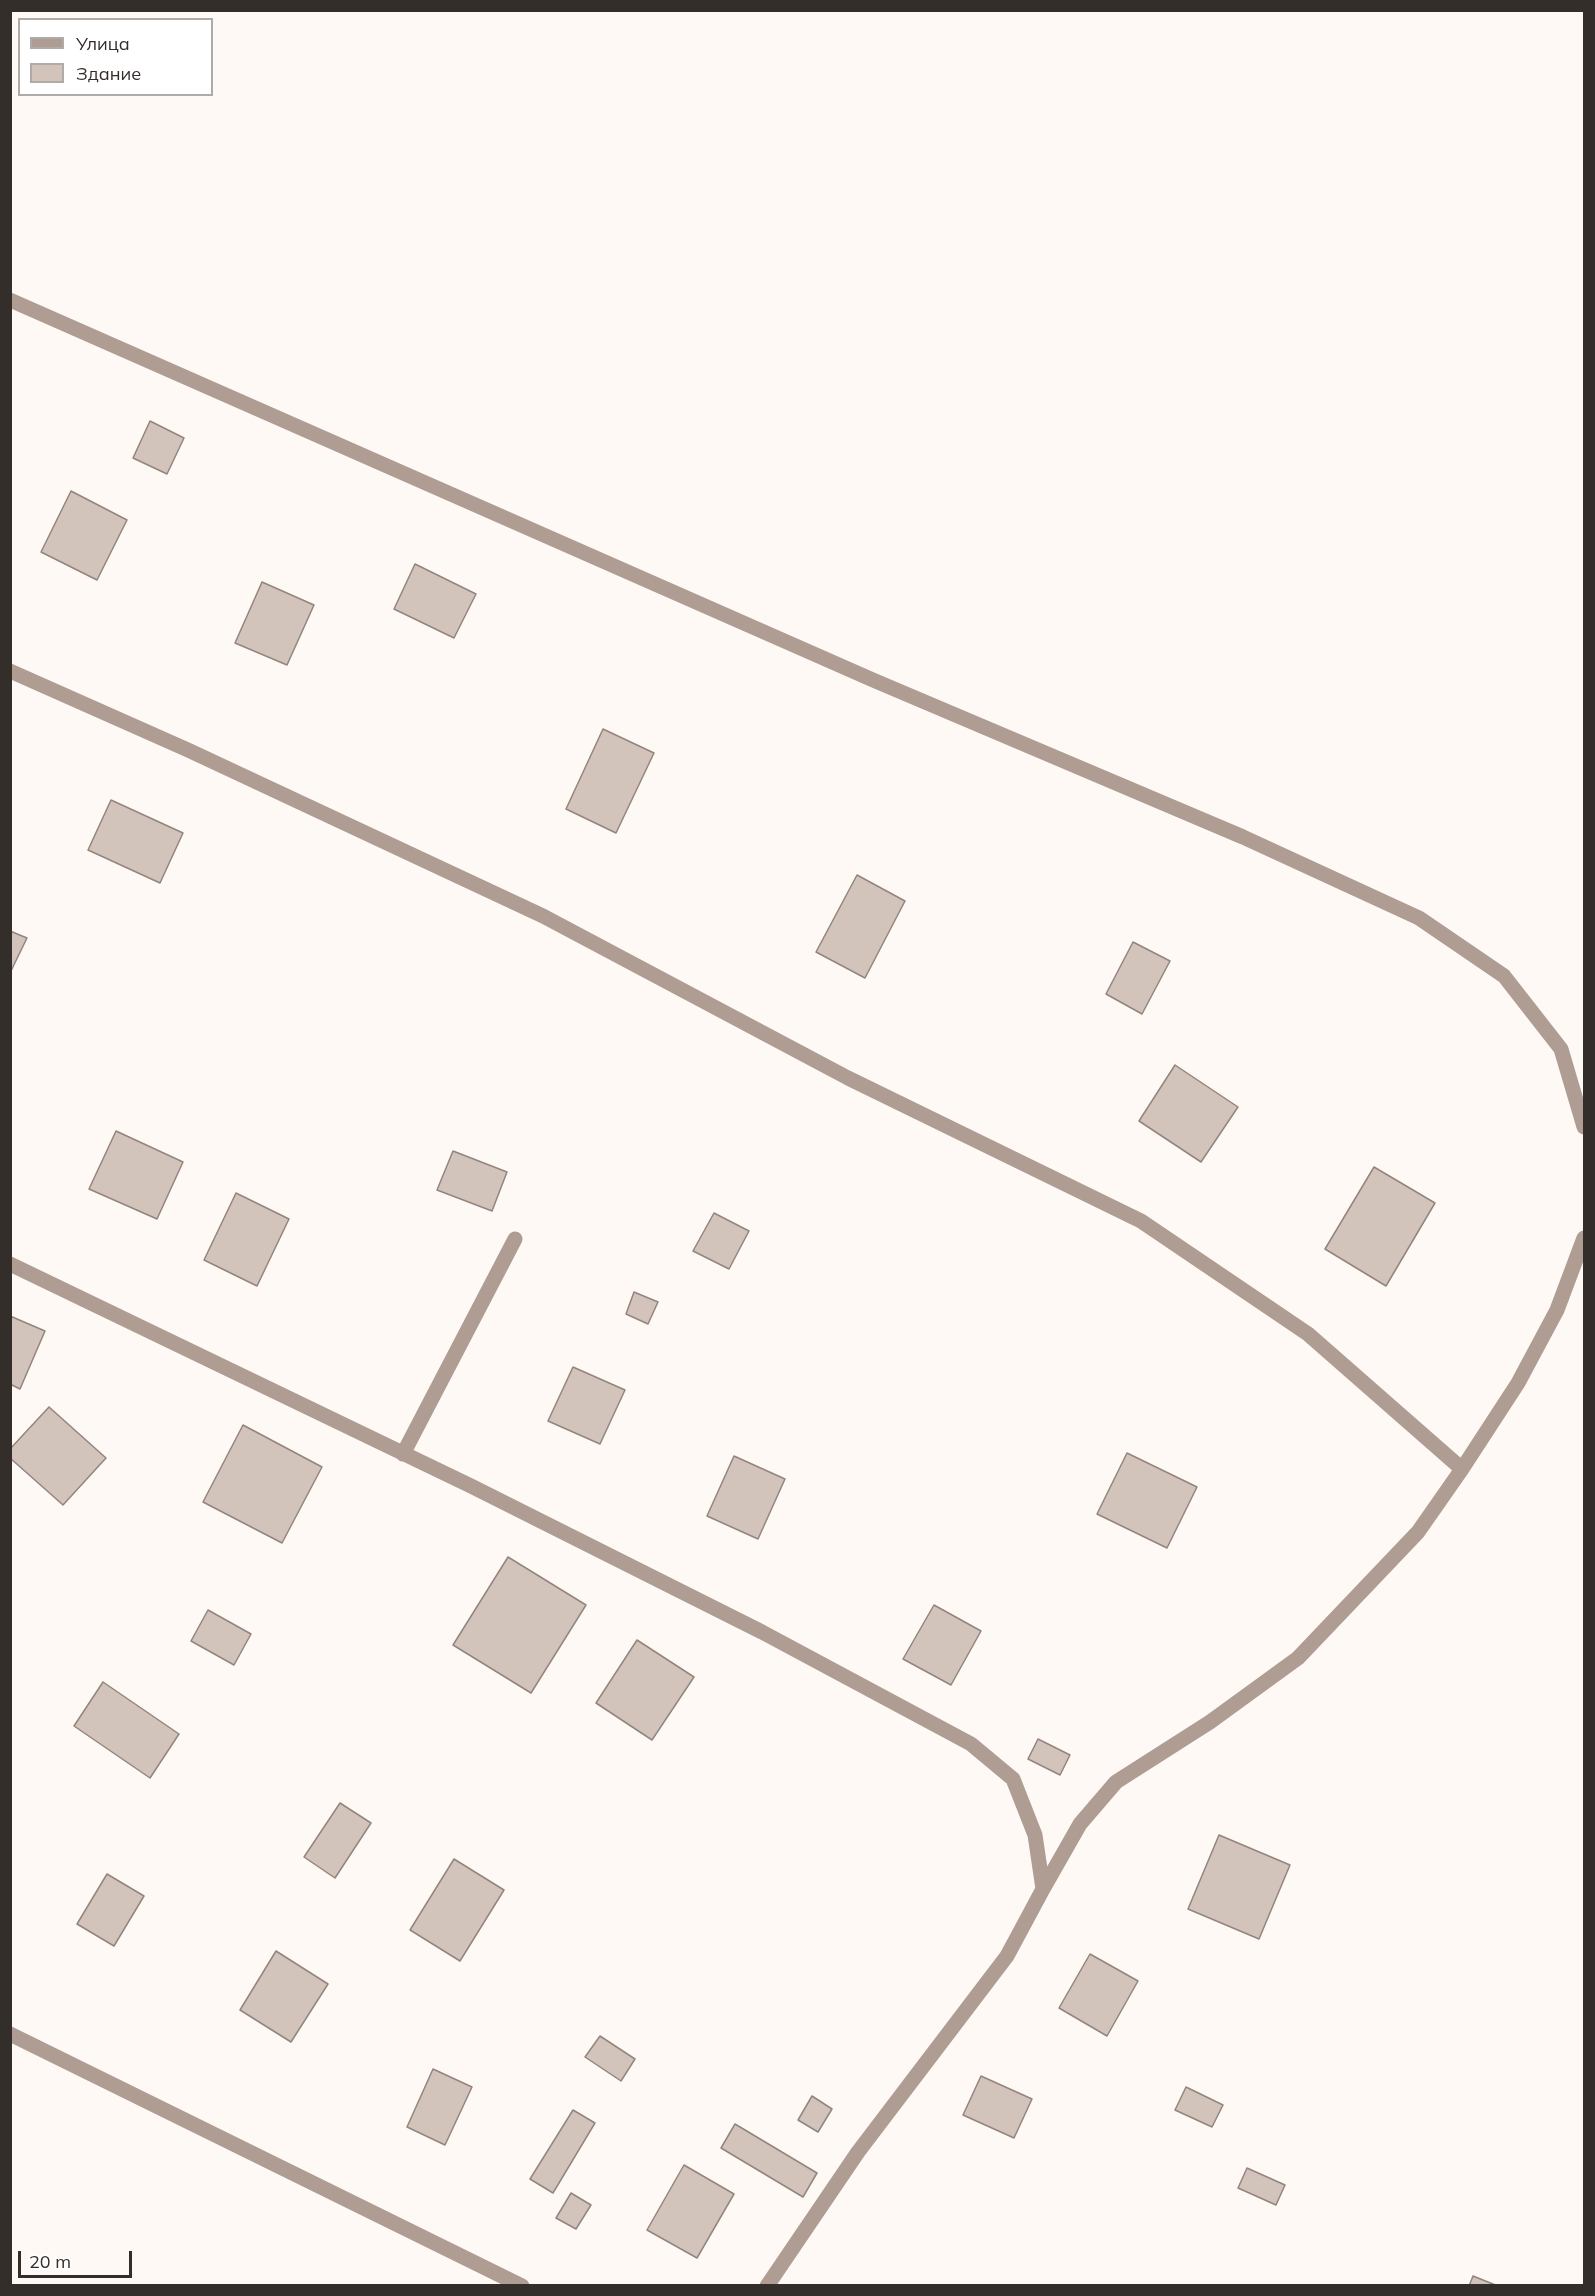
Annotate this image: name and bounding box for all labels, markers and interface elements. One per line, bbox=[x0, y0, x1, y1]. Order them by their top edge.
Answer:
legend bbox=[18, 18, 213, 96]
text: Улица bbox=[76, 32, 130, 55]
text: Здание bbox=[76, 62, 141, 85]
scale bar bbox=[21, 2239, 135, 2277]
text: 20 m bbox=[29, 2250, 71, 2273]

